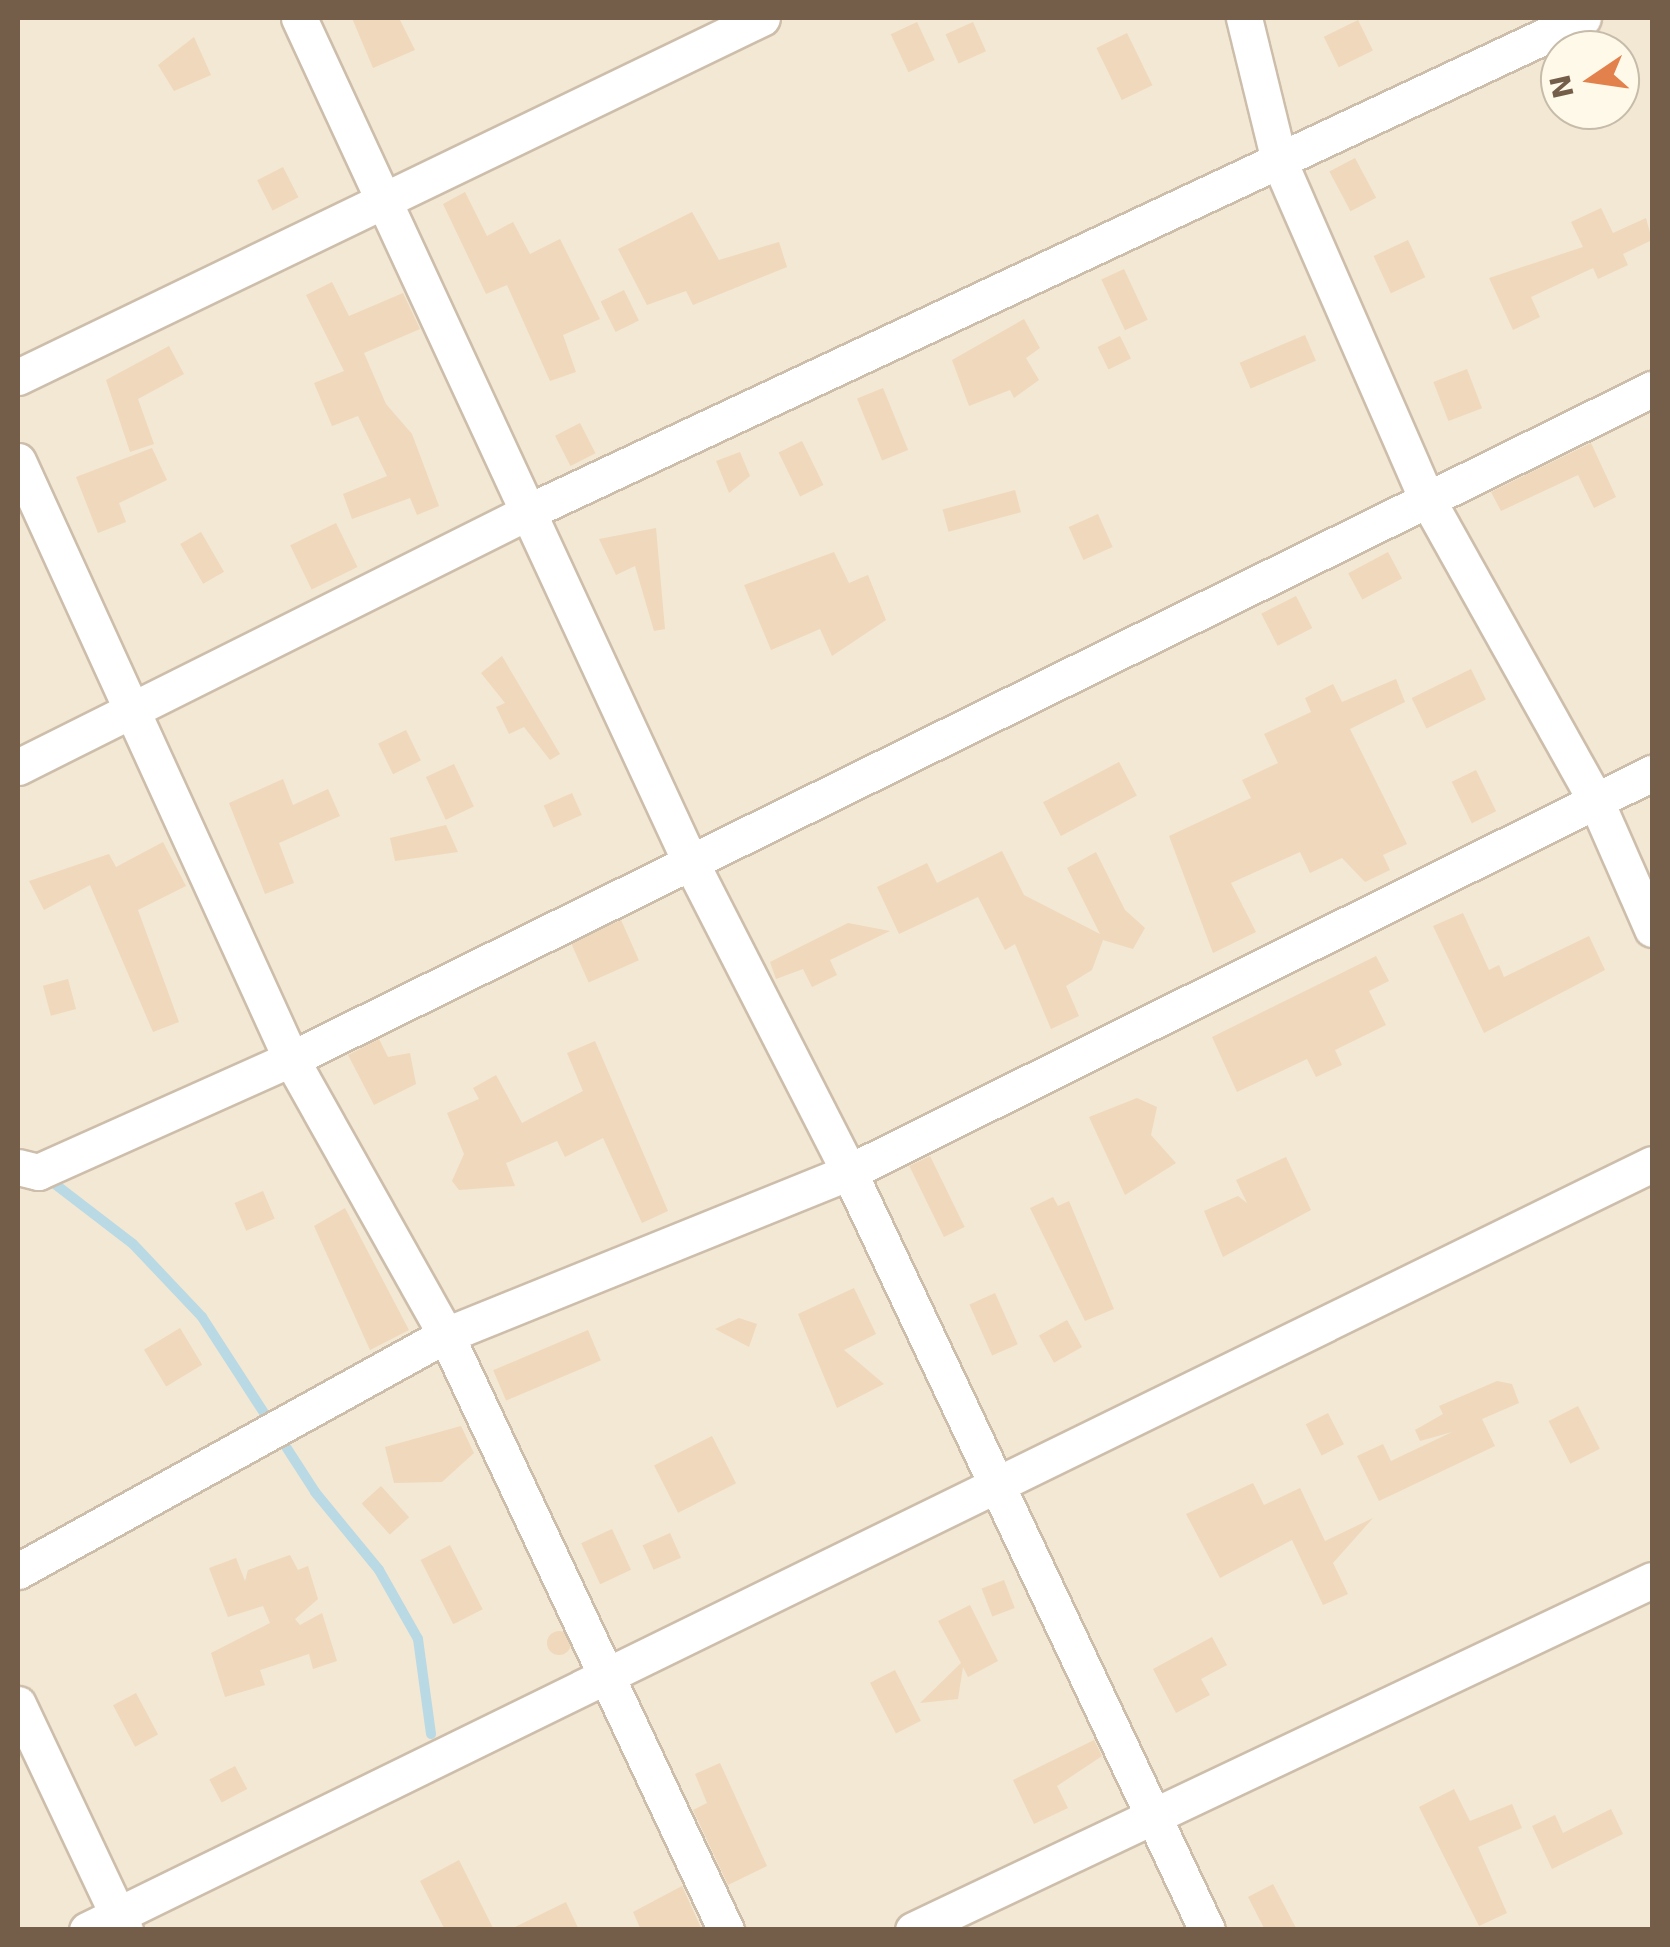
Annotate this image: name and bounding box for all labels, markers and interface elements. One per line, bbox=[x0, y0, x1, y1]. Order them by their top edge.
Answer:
north arrow bbox=[1540, 30, 1640, 130]
text: N bbox=[1544, 71, 1581, 102]

